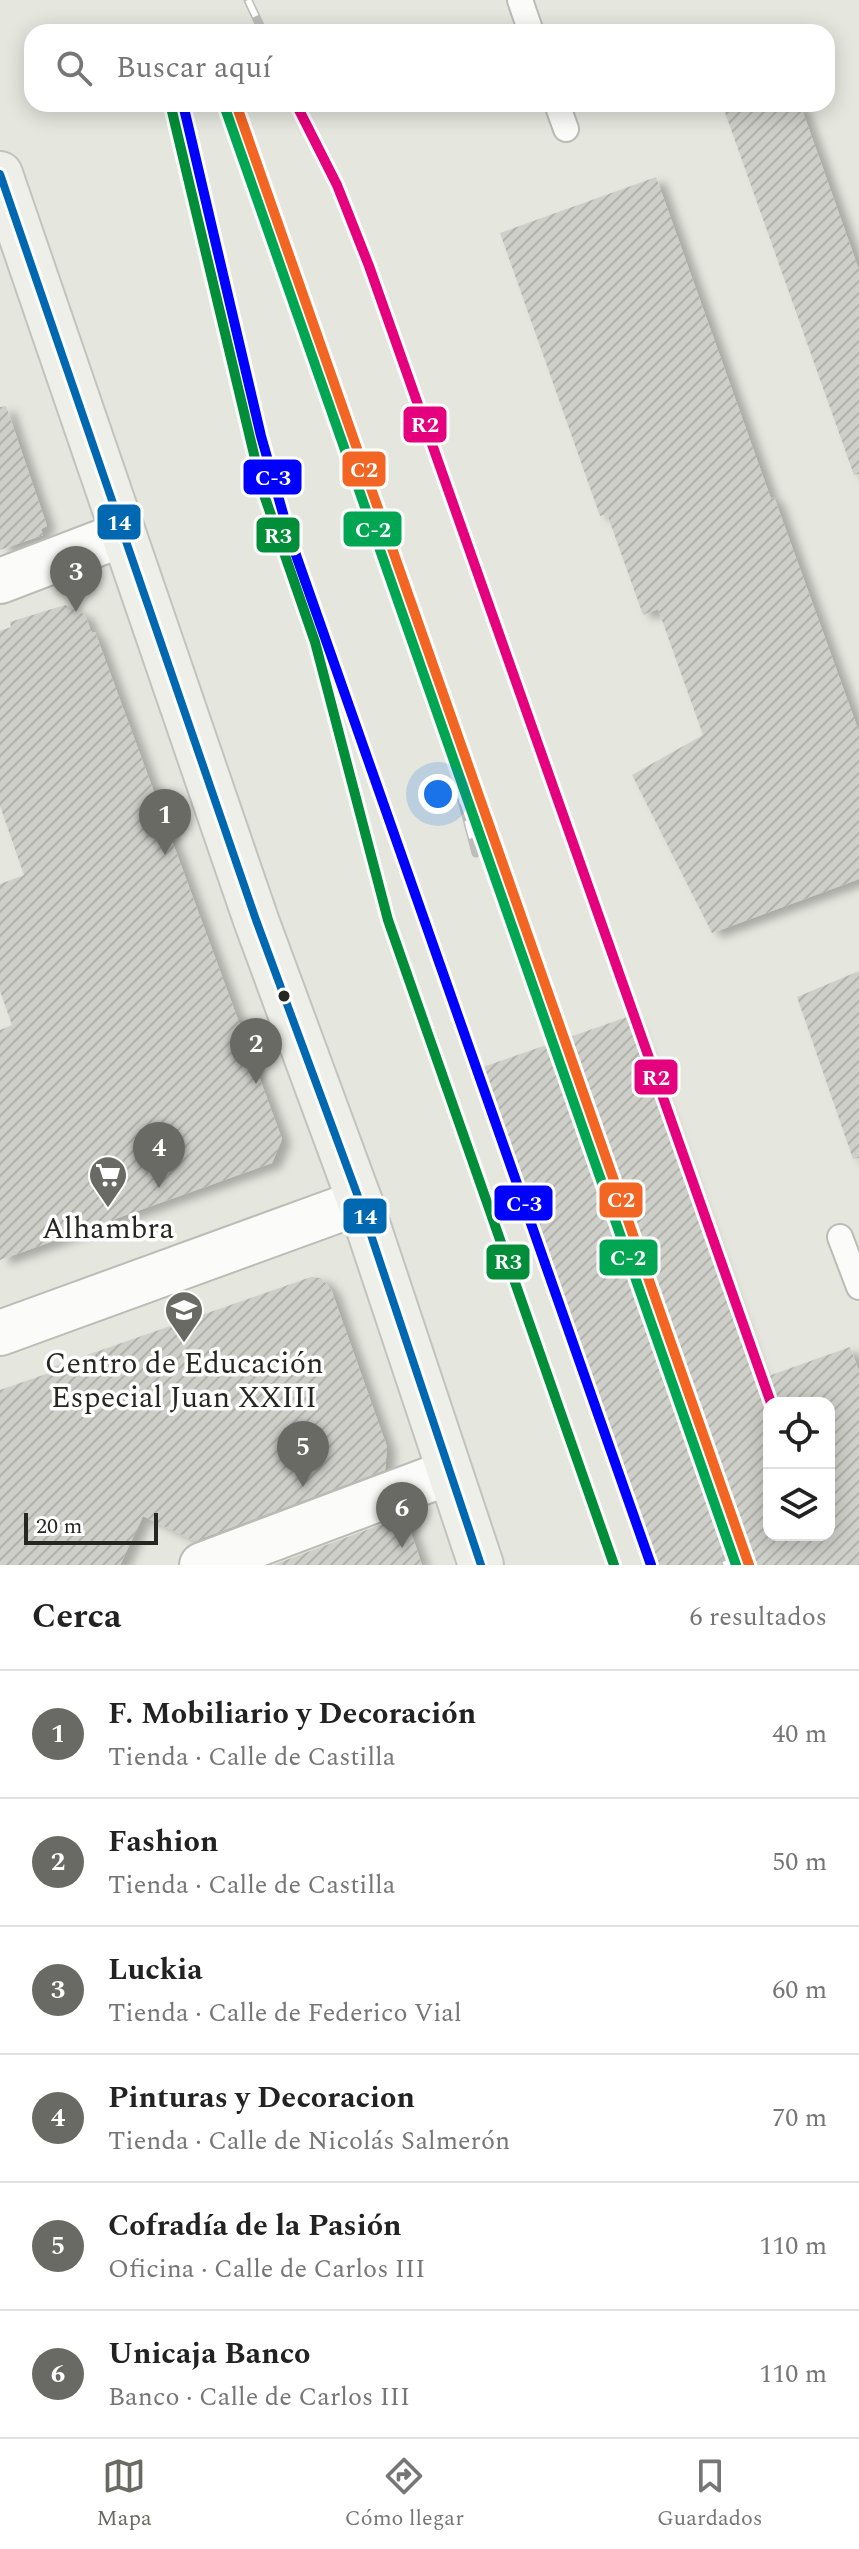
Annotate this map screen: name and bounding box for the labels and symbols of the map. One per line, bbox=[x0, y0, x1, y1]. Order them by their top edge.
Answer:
line badge: R2 bbox=[402, 405, 448, 444]
text: R2 bbox=[411, 409, 439, 442]
line badge: C2 bbox=[341, 450, 387, 488]
text: C2 bbox=[350, 454, 378, 487]
line badge: C-3 bbox=[242, 458, 303, 496]
text: C-3 bbox=[255, 462, 291, 495]
line badge: 14 bbox=[96, 503, 142, 541]
text: 14 bbox=[107, 507, 132, 540]
line badge: C-2 bbox=[342, 510, 403, 548]
text: C-2 bbox=[355, 514, 391, 547]
line badge: R3 bbox=[255, 516, 301, 554]
text: R3 bbox=[264, 520, 292, 553]
pin: 3 bbox=[50, 546, 102, 612]
your location bbox=[418, 774, 458, 814]
pin: 1 bbox=[139, 789, 191, 855]
unlabelled marker bbox=[276, 988, 292, 1004]
pin: 2 bbox=[230, 1018, 282, 1084]
line badge: R2 bbox=[633, 1058, 679, 1096]
text: R2 bbox=[642, 1062, 670, 1095]
pin: 4 bbox=[133, 1122, 185, 1188]
supermarket icon: Alhambra bbox=[87, 1154, 129, 1209]
line badge: C2 bbox=[598, 1181, 644, 1219]
line badge: C-3 bbox=[493, 1184, 554, 1222]
text: C2 bbox=[607, 1184, 635, 1217]
text: C-3 bbox=[506, 1188, 542, 1221]
line badge: 14 bbox=[342, 1197, 388, 1235]
text: 14 bbox=[353, 1201, 378, 1234]
place label: Alhambra bbox=[42, 1206, 174, 1252]
line badge: C-2 bbox=[598, 1238, 659, 1277]
text: C-2 bbox=[610, 1242, 646, 1275]
line badge: R3 bbox=[485, 1243, 531, 1281]
text: R3 bbox=[494, 1246, 522, 1279]
school or university icon: Centro de Educación Especial Juan XXIII bbox=[163, 1289, 205, 1344]
place label: Centro de Educación Especial Juan XXIII bbox=[45, 1341, 323, 1421]
pin: 5 bbox=[277, 1421, 329, 1487]
pin: 6 bbox=[376, 1482, 428, 1548]
scale bar bbox=[24, 1509, 158, 1545]

